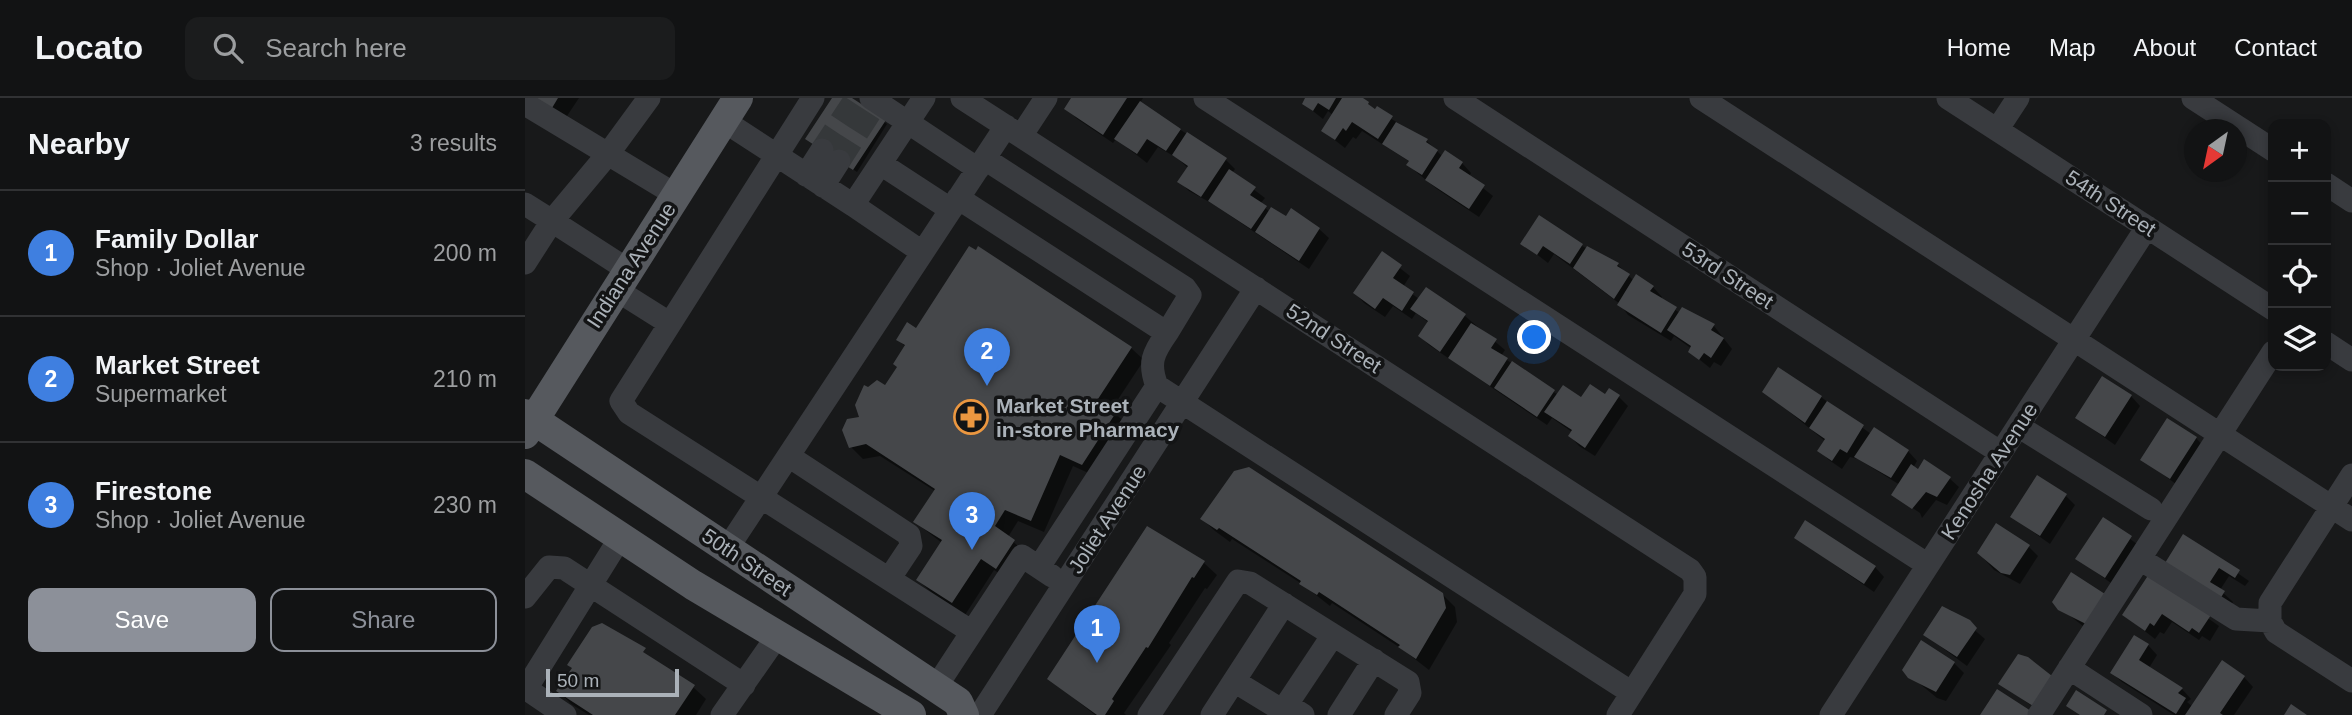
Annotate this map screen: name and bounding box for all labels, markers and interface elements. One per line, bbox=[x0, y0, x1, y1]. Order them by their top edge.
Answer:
search box bbox=[185, 17, 675, 80]
text: Locato bbox=[35, 29, 143, 66]
icon: search bbox=[209, 29, 247, 67]
text: Search here bbox=[265, 33, 407, 63]
text: Home bbox=[1947, 34, 2011, 61]
text: Map bbox=[2049, 34, 2096, 61]
text: About bbox=[2134, 34, 2196, 61]
text: Contact bbox=[2234, 34, 2317, 61]
north arrow bbox=[2184, 119, 2247, 182]
map controls bbox=[2268, 119, 2331, 371]
button: + bbox=[2268, 119, 2331, 182]
text: Nearby bbox=[28, 127, 130, 160]
text: 3 results bbox=[410, 130, 497, 156]
street label: 54th Street bbox=[2062, 165, 2160, 241]
button: − bbox=[2268, 182, 2331, 245]
street label: Indiana Avenue bbox=[582, 198, 680, 332]
text: Family Dollar bbox=[95, 224, 258, 254]
street label: 53rd Street bbox=[1678, 237, 1778, 313]
text: 1 bbox=[45, 240, 57, 266]
text: 200 m bbox=[433, 240, 497, 266]
button: locate bbox=[2268, 245, 2331, 308]
text: Shop · Joliet Avenue bbox=[95, 255, 306, 281]
street label: 52nd Street bbox=[1282, 299, 1386, 377]
button: layers bbox=[2268, 308, 2331, 371]
your location bbox=[1517, 320, 1551, 354]
pin: 2 bbox=[964, 328, 1010, 386]
text: Market Street bbox=[95, 350, 260, 380]
text: 2 bbox=[45, 366, 57, 392]
text: 210 m bbox=[433, 366, 497, 392]
text: Supermarket bbox=[95, 381, 227, 407]
place label: Market Street in-store Pharmacy bbox=[996, 394, 1180, 441]
pharmacy icon: Market Street in-store Pharmacy bbox=[952, 398, 990, 436]
street label: Kenosha Avenue bbox=[1936, 398, 2042, 544]
street label: Joliet Avenue bbox=[1063, 461, 1151, 577]
text: Firestone bbox=[95, 476, 212, 506]
text: 3 bbox=[45, 492, 57, 518]
text: 230 m bbox=[433, 492, 497, 518]
pin: 3 bbox=[949, 492, 995, 550]
text: Shop · Joliet Avenue bbox=[95, 507, 306, 533]
street label: 50th Street bbox=[698, 524, 796, 600]
button: Save bbox=[28, 588, 256, 652]
button: Share bbox=[270, 588, 497, 652]
pin: 1 bbox=[1074, 605, 1120, 663]
scale bar bbox=[546, 666, 679, 698]
text: 50 m bbox=[557, 670, 599, 691]

